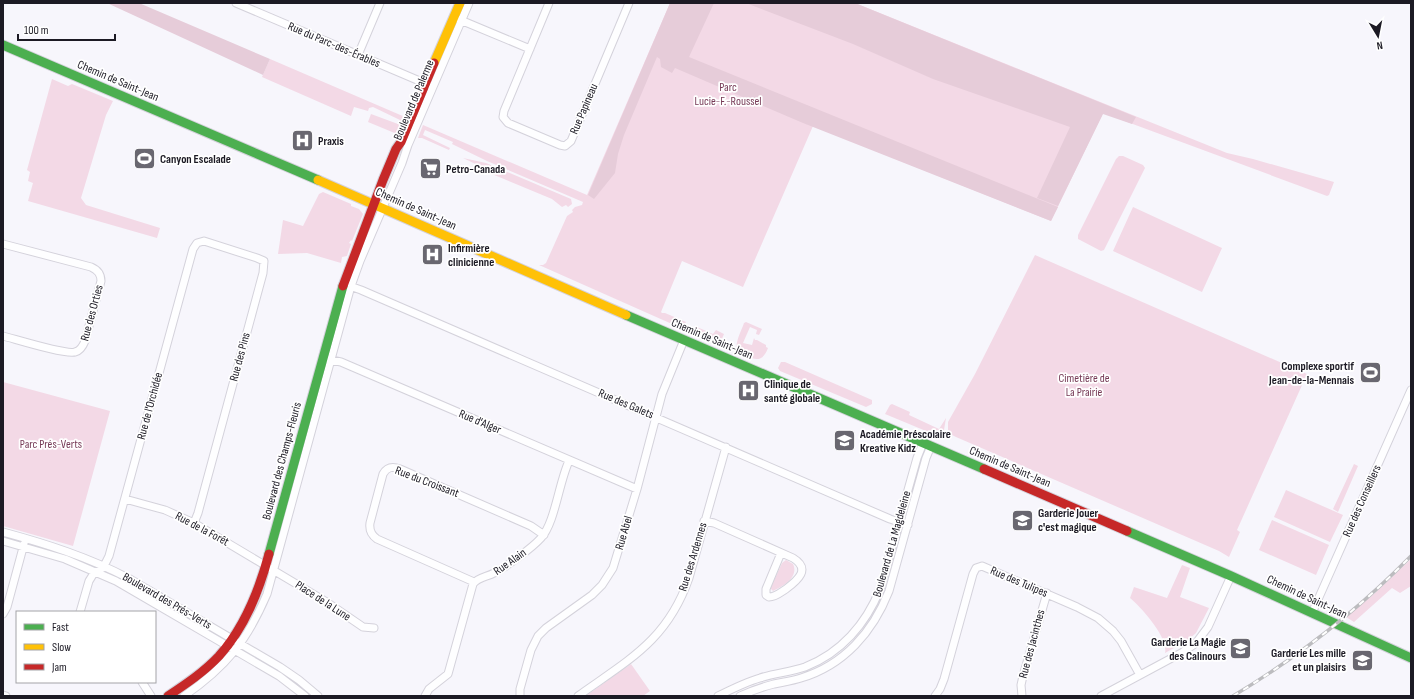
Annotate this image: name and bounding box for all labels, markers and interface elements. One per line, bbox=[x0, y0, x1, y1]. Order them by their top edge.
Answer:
scale bar bbox=[18, 16, 115, 42]
north arrow bbox=[1358, 16, 1398, 56]
street label: Rue du Parc-des-Érables bbox=[286, 19, 382, 71]
text: 100 m bbox=[24, 23, 49, 38]
text: N bbox=[1376, 38, 1384, 52]
street label: Chemin de Saint-Jean bbox=[75, 57, 161, 105]
street label: Boulevard de Palerme bbox=[390, 57, 438, 142]
park label: Parc Lucie-F.-Roussel bbox=[694, 80, 762, 109]
street label: Rue Papineau bbox=[567, 81, 601, 137]
hospital icon: Praxis bbox=[289, 128, 315, 154]
place label: Praxis bbox=[318, 134, 344, 149]
sports icon: Canyon Escalade bbox=[131, 146, 157, 172]
place label: Canyon Escalade bbox=[160, 152, 231, 167]
supermarket icon: Petro-Canada bbox=[418, 156, 444, 182]
place label: Petro-Canada bbox=[446, 162, 505, 177]
street label: Chemin de Saint-Jean bbox=[373, 184, 459, 234]
place label: Infirmière clinicienne bbox=[448, 241, 494, 270]
hospital icon: Infirmière clinicienne bbox=[420, 242, 446, 268]
street label: Rue des Orties bbox=[77, 283, 107, 343]
street label: Chemin de Saint-Jean bbox=[669, 315, 755, 363]
street label: Rue des Pins bbox=[226, 331, 254, 383]
place label: Complexe sportif Jean-de-la-Mennais bbox=[1268, 359, 1354, 388]
sports icon: Complexe sportif Jean-de-la-Mennais bbox=[1357, 360, 1383, 386]
street label: Rue de l'Orchidée bbox=[134, 371, 166, 441]
park label: Cimetière de La Prairie bbox=[1058, 371, 1110, 400]
place label: Clinique de santé globale bbox=[764, 377, 820, 406]
hospital icon: Clinique de santé globale bbox=[736, 378, 762, 404]
street label: Rue des Galets bbox=[596, 386, 656, 422]
street label: Boulevard des Champs-Fleuris bbox=[259, 401, 305, 521]
street label: Rue d'Alger bbox=[456, 406, 504, 438]
place label: Académie Préscolaire Kreative Kidz bbox=[859, 427, 951, 456]
school or university icon: Académie Préscolaire Kreative Kidz bbox=[832, 428, 858, 454]
park label: Parc Prés-Verts bbox=[20, 437, 82, 452]
street label: Chemin de Saint-Jean bbox=[967, 443, 1053, 491]
street label: Rue du Croissant bbox=[393, 463, 461, 501]
street label: Rue des Conseillers bbox=[1339, 463, 1385, 539]
street label: Boulevard de La Magdeleine bbox=[870, 489, 914, 599]
place label: Garderie Jouer c'est magique bbox=[1038, 506, 1099, 535]
school or university icon: Garderie Jouer c'est magique bbox=[1009, 507, 1035, 533]
street label: Rue de la Forêt bbox=[172, 509, 232, 550]
street label: Rue Abel bbox=[612, 514, 636, 552]
street label: Rue des Ardennes bbox=[675, 521, 711, 593]
street label: Rue Alain bbox=[491, 545, 529, 579]
street label: Rue des Tulipes bbox=[988, 563, 1050, 601]
street label: Boulevard des Prés-Verts bbox=[120, 569, 214, 633]
street label: Chemin de Saint-Jean bbox=[1264, 572, 1350, 622]
street label: Place de la Lune bbox=[292, 577, 354, 625]
street label: Rue des Jacinthes bbox=[1016, 608, 1048, 680]
legend bbox=[16, 611, 156, 683]
text: Fast bbox=[52, 620, 69, 635]
place label: Garderie La Magie des Calinours bbox=[1151, 635, 1226, 664]
school or university icon: Garderie La Magie des Calinours bbox=[1228, 636, 1254, 662]
text: Slow bbox=[52, 640, 71, 655]
place label: Garderie Les mille et un plaisirs bbox=[1271, 646, 1346, 675]
school or university icon: Garderie Les mille et un plaisirs bbox=[1349, 647, 1375, 673]
text: Jam bbox=[51, 660, 67, 675]

